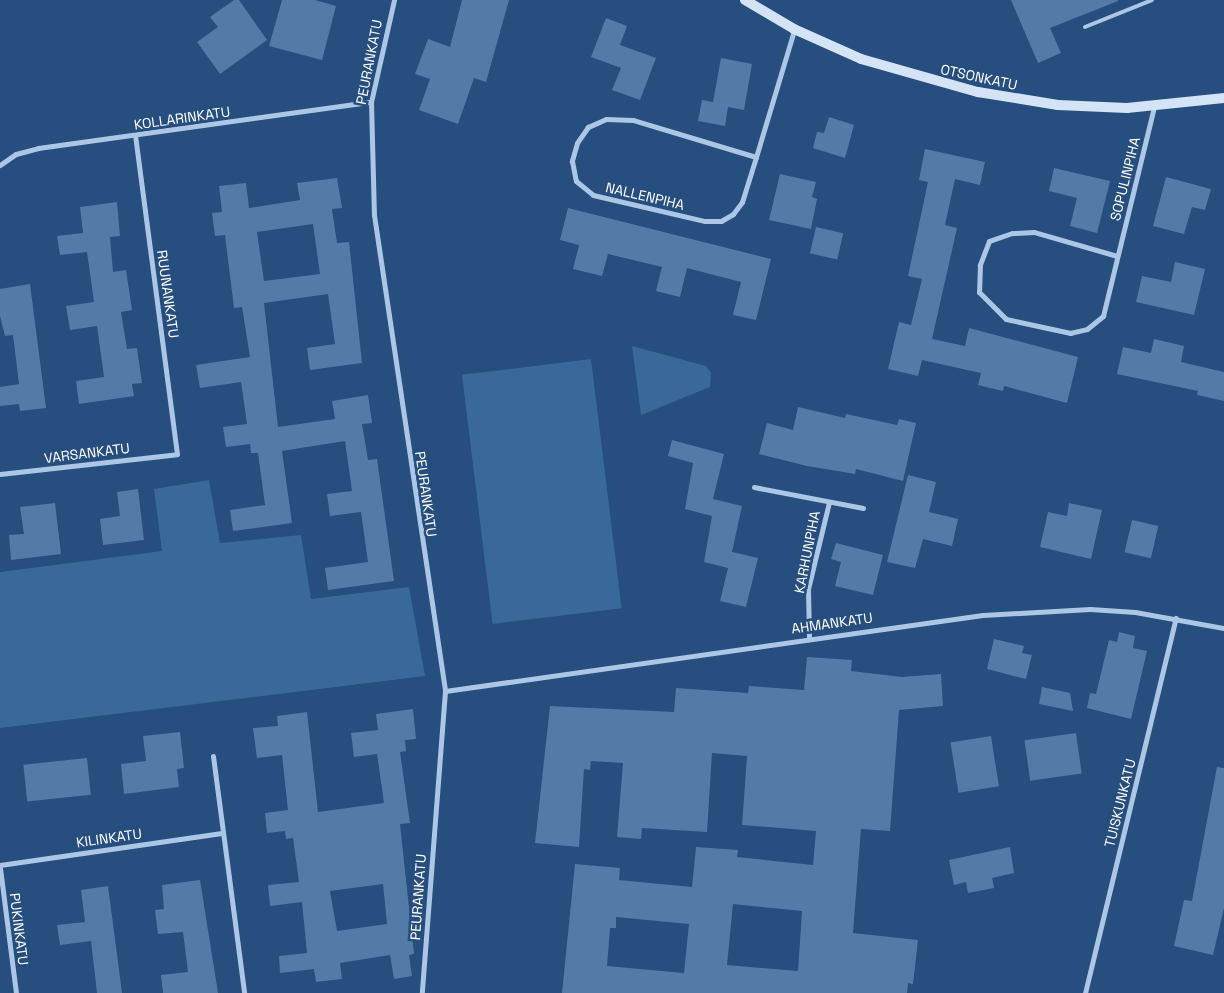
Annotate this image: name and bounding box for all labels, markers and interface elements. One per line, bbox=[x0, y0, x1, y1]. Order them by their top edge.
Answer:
street label: PEURANKATU bbox=[353, 18, 385, 106]
street label: OTSONKATU bbox=[939, 61, 1019, 93]
street label: KOLLARINKATU bbox=[133, 103, 231, 133]
street label: SOPULINPIHA bbox=[1106, 135, 1144, 223]
street label: NALLENPIHA bbox=[604, 179, 686, 213]
street label: RUUNANKATU bbox=[154, 249, 182, 339]
street label: VARSANKATU bbox=[43, 439, 131, 467]
street label: PEURANKATU bbox=[412, 450, 440, 538]
street label: KARHUNPIHA bbox=[791, 509, 823, 595]
street label: AHMANKATU bbox=[790, 609, 874, 637]
street label: TUISKUNKATU bbox=[1101, 757, 1139, 849]
street label: KILINKATU bbox=[75, 825, 143, 851]
street label: PEURANKATU bbox=[407, 853, 429, 941]
street label: PUKINKATU bbox=[6, 892, 32, 966]

